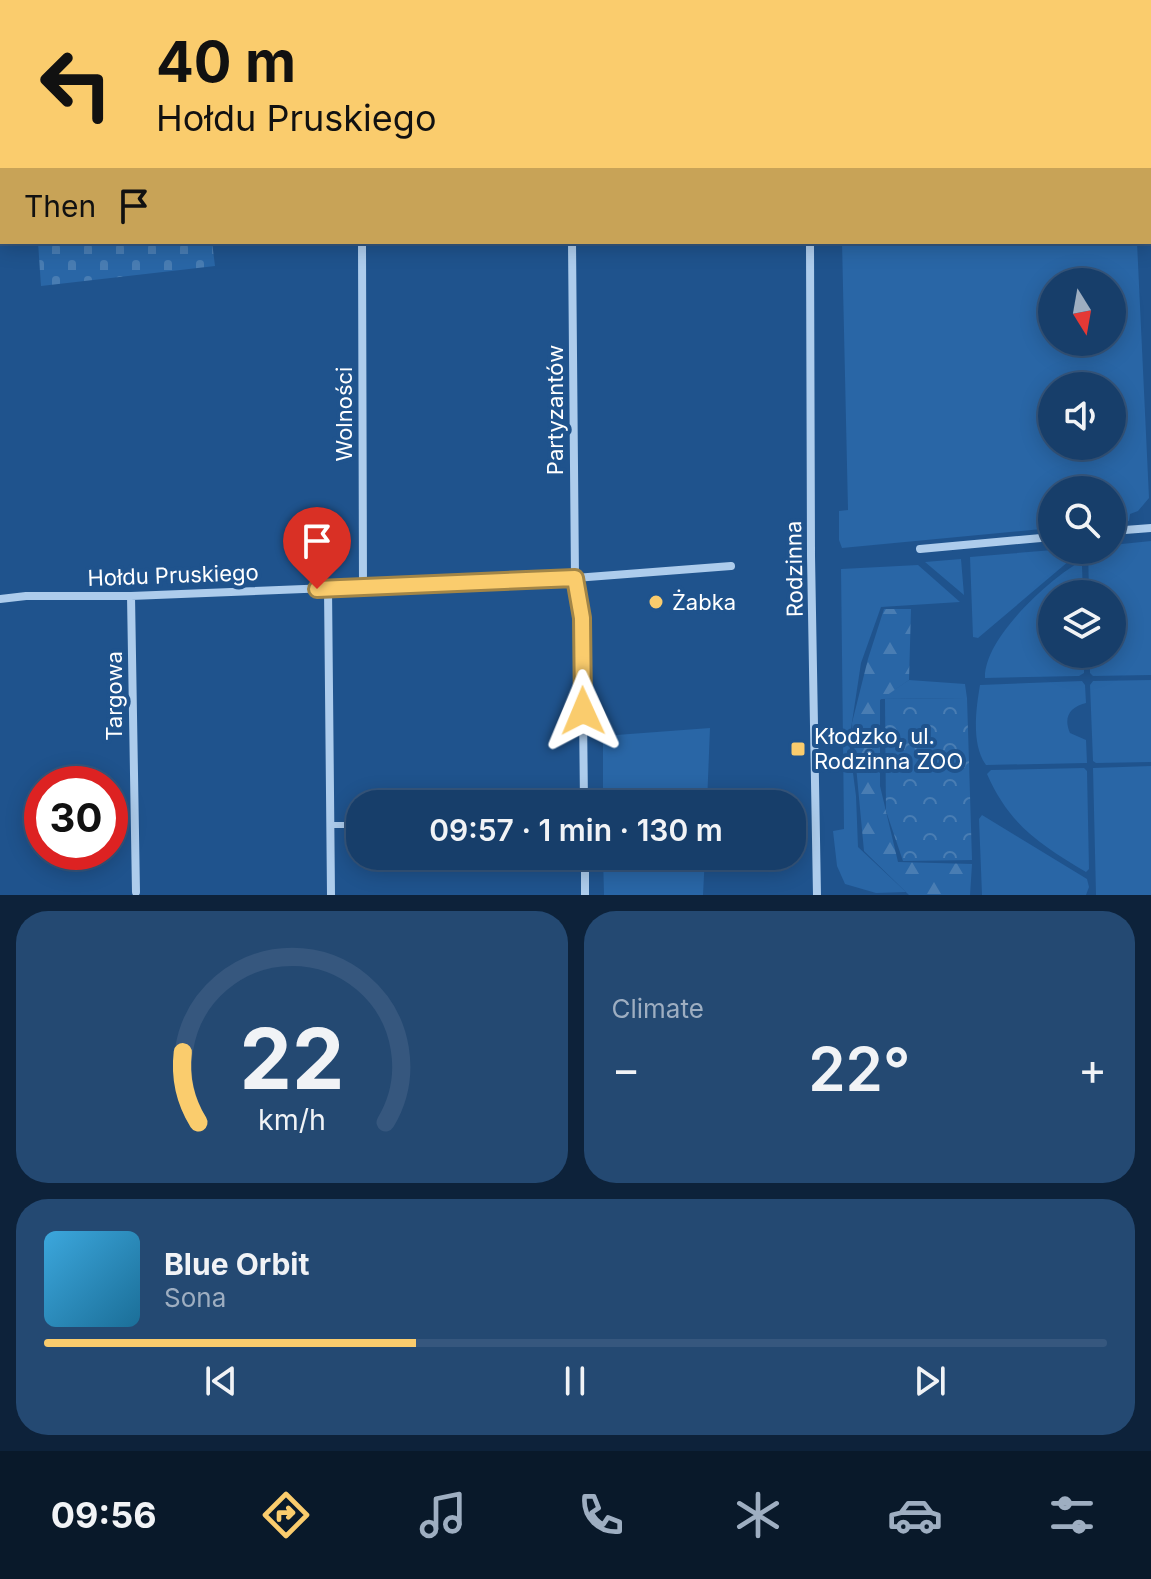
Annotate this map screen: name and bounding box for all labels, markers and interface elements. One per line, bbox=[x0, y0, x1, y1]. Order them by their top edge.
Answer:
text: 40 m bbox=[156, 28, 296, 96]
icon: left bbox=[24, 32, 128, 136]
text: Hołdu Pruskiego bbox=[156, 96, 436, 140]
icon: arrive bbox=[112, 184, 156, 228]
text: Then bbox=[24, 188, 96, 224]
north arrow bbox=[1038, 268, 1126, 356]
map controls bbox=[1038, 268, 1126, 668]
street label: Partyzantów bbox=[542, 345, 568, 475]
street label: Wolności bbox=[331, 367, 357, 461]
button: sound bbox=[1038, 372, 1126, 460]
button: search bbox=[1038, 476, 1126, 564]
pin bbox=[283, 507, 351, 589]
icon: arrive bbox=[295, 519, 339, 563]
street label: Rodzinna bbox=[780, 521, 808, 617]
street label: Hołdu Pruskiego bbox=[87, 559, 259, 591]
button: layers bbox=[1038, 580, 1126, 668]
place label: Żabka bbox=[672, 589, 736, 615]
marker: Żabka bbox=[647, 593, 665, 611]
street label: Targowa bbox=[101, 651, 127, 741]
position arrow bbox=[541, 669, 625, 753]
place label: Kłodzko, ul. Rodzinna ZOO bbox=[814, 723, 963, 774]
marker: Kłodzko, ul. Rodzinna ZOO bbox=[789, 740, 807, 758]
speed limit sign: 30 bbox=[24, 766, 128, 870]
text: 09:57 · 1 min · 130 m bbox=[429, 812, 723, 848]
text: Climate bbox=[612, 993, 704, 1024]
text: 22 bbox=[239, 1008, 344, 1109]
text: 22° bbox=[808, 1033, 910, 1105]
text: − bbox=[612, 1042, 641, 1096]
text: + bbox=[1078, 1042, 1107, 1096]
text: km/h bbox=[258, 1102, 326, 1137]
text: Blue Orbit bbox=[164, 1246, 309, 1282]
text: Sona bbox=[164, 1282, 226, 1313]
icon: previous bbox=[199, 1359, 243, 1403]
icon: pause bbox=[553, 1359, 597, 1403]
icon: next bbox=[908, 1359, 952, 1403]
icon: directions bbox=[258, 1487, 314, 1543]
icon: music bbox=[415, 1487, 471, 1543]
icon: phone bbox=[573, 1487, 629, 1543]
icon: climate bbox=[730, 1487, 786, 1543]
icon: car bbox=[887, 1487, 943, 1543]
icon: filters bbox=[1044, 1487, 1100, 1543]
text: 09:56 bbox=[51, 1493, 157, 1537]

